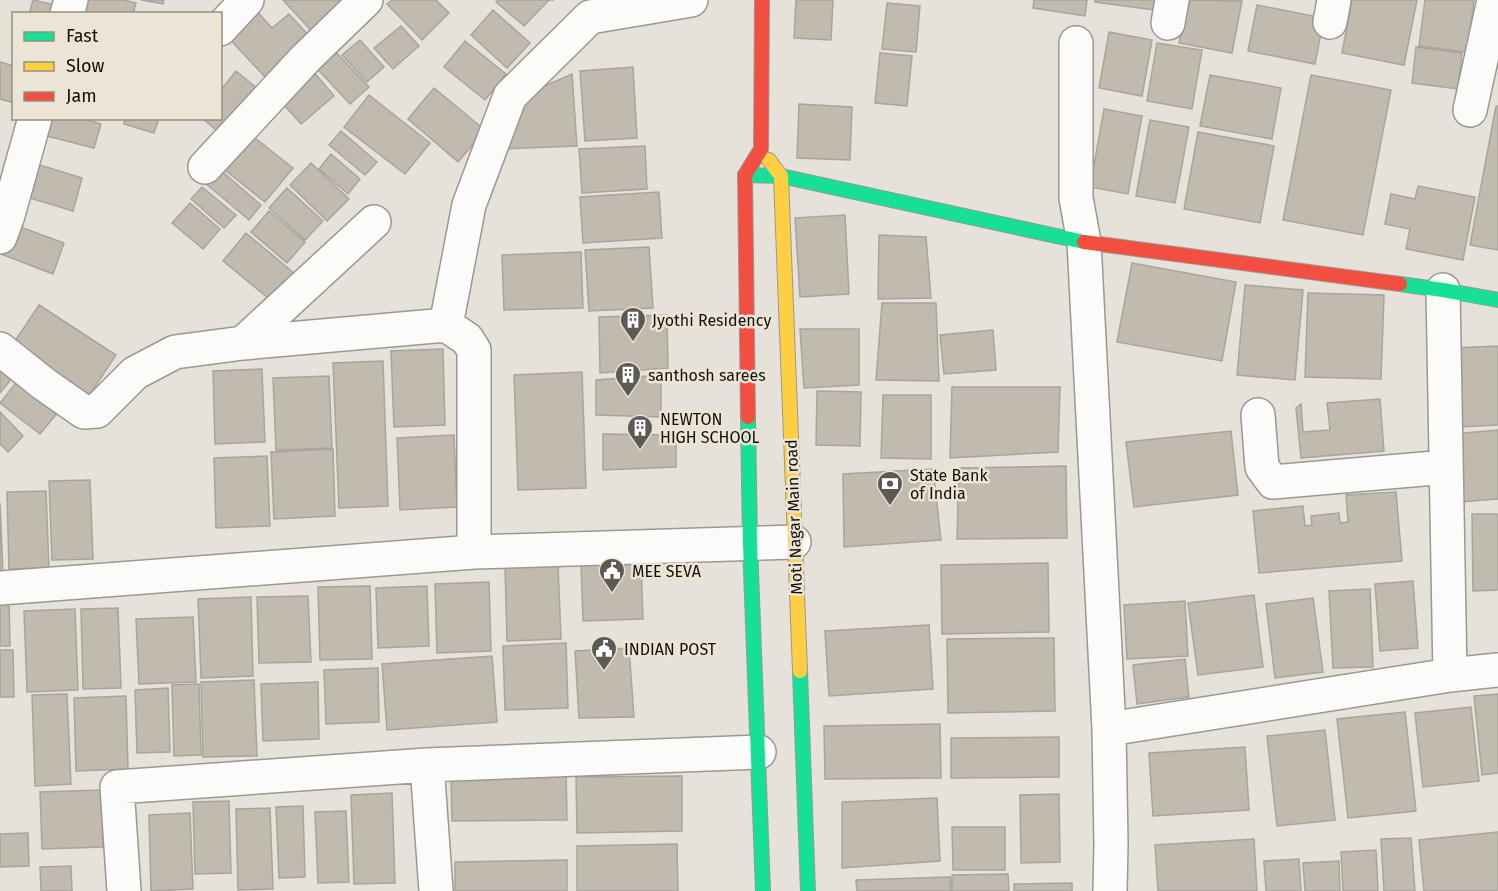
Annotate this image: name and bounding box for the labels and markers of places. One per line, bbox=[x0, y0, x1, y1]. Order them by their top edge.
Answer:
building icon: Jyothi Residency bbox=[618, 305, 648, 343]
place label: Jyothi Residency bbox=[652, 311, 771, 330]
building icon: santhosh sarees bbox=[613, 360, 643, 398]
place label: santhosh sarees bbox=[648, 366, 766, 385]
place label: NEWTON HIGH SCHOOL bbox=[660, 410, 760, 447]
building icon: NEWTON HIGH SCHOOL bbox=[625, 413, 655, 451]
place label: State Bank of India bbox=[910, 466, 988, 503]
bank icon: State Bank of India bbox=[875, 469, 905, 507]
public building icon: MEE SEVA bbox=[597, 556, 627, 594]
place label: MEE SEVA bbox=[632, 562, 702, 581]
public building icon: INDIAN POST bbox=[589, 634, 619, 672]
place label: INDIAN POST bbox=[624, 640, 717, 659]

